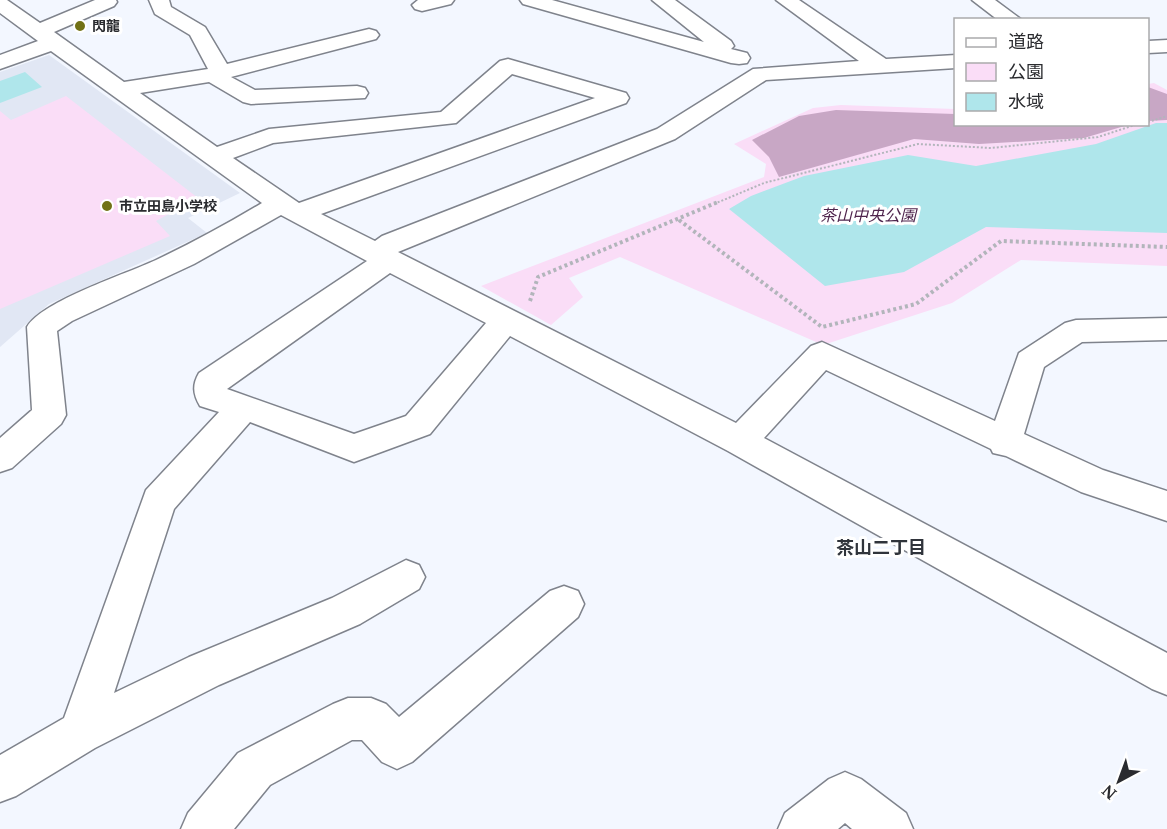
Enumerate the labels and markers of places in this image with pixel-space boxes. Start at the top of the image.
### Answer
place label: 閃龍 [92,16,120,35]
marker: 閃龍 [73,19,87,33]
place label: 市立田島小学校 [119,196,217,215]
marker: 市立田島小学校 [100,199,114,213]

